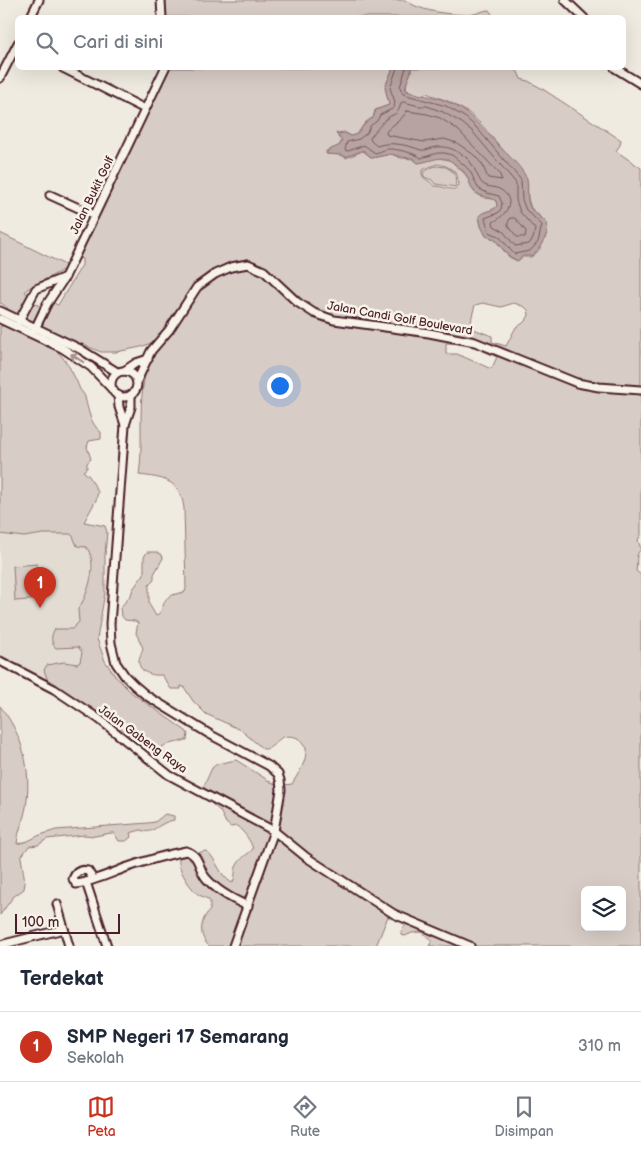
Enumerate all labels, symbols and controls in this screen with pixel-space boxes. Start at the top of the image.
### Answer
search box [15,15,626,70]
icon: search [33,29,61,57]
text: Cari di sini [73,31,163,54]
street label: Jalan Bukit Golf [67,154,118,237]
street label: Jalan Candi Golf Boulevard [326,298,474,339]
one-way arrow [70,353,84,363]
your location [267,373,293,399]
pin: 1 [24,567,56,608]
street label: Jalan Gabeng Raya [95,702,190,777]
map controls [581,886,626,931]
button: layers [581,886,626,931]
scale bar [15,911,120,934]
text: 100 m [22,914,59,931]
text: Terdekat [20,966,104,991]
text: SMP Negeri 17 Semarang [67,1026,289,1049]
text: 1 [33,1037,39,1056]
text: 310 m [578,1037,621,1056]
text: Sekolah [67,1049,124,1068]
tab: Peta [87,1093,116,1140]
tab: Rute [290,1093,320,1140]
tab: Disimpan [495,1093,554,1140]

